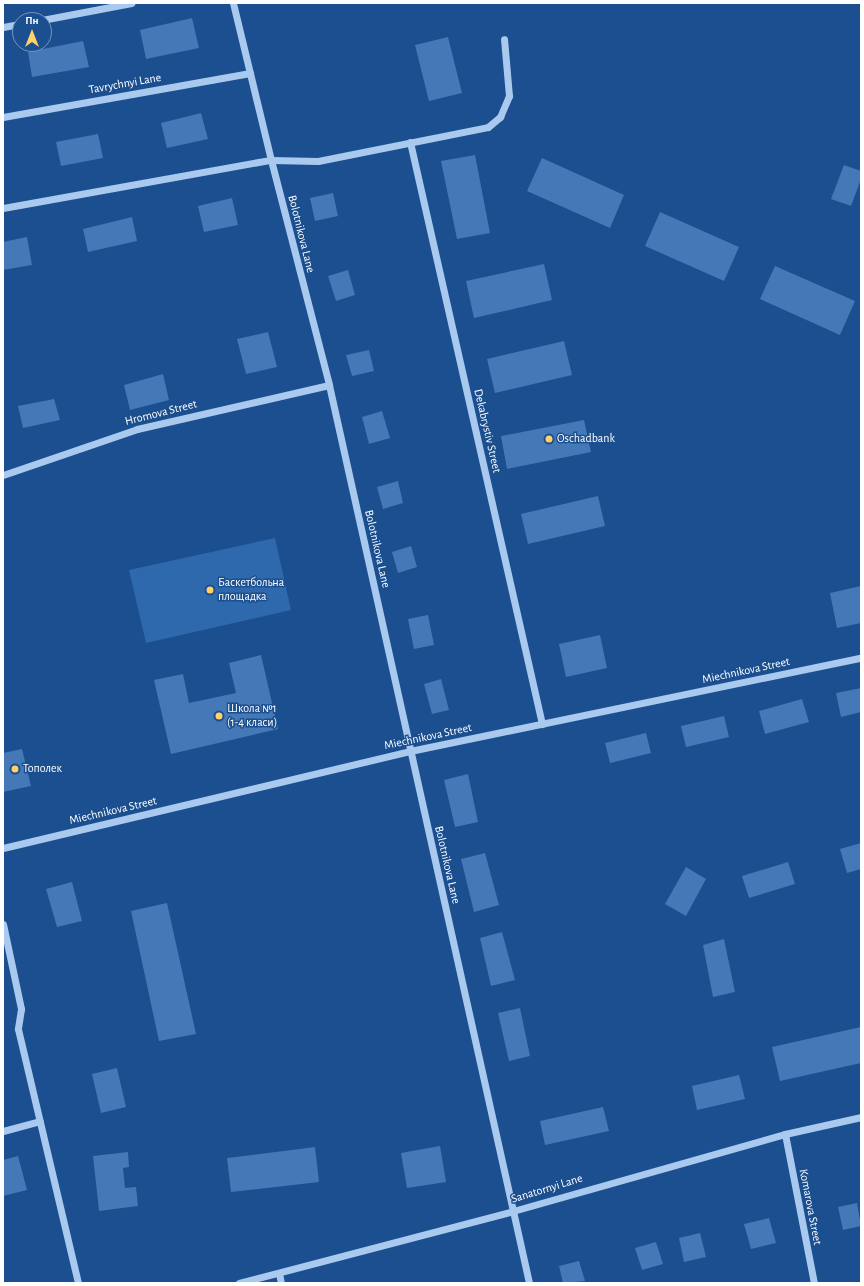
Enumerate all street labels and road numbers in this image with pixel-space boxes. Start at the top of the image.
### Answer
street label: Tavrychnyi Lane [88,71,162,97]
street label: Bolotnikova Lane [284,194,318,274]
street label: Dekabrystiv Street [470,388,504,474]
street label: Hromova Street [124,397,198,429]
street label: Bolotnikova Lane [361,509,393,589]
street label: Miechnikova Street [701,655,791,687]
street label: Miechnikova Street [383,721,473,753]
street label: Miechnikova Street [68,794,158,828]
street label: Bolotnikova Lane [431,825,463,905]
street label: Komarova Street [796,1168,824,1246]
street label: Sanatornyi Lane [510,1171,584,1207]

